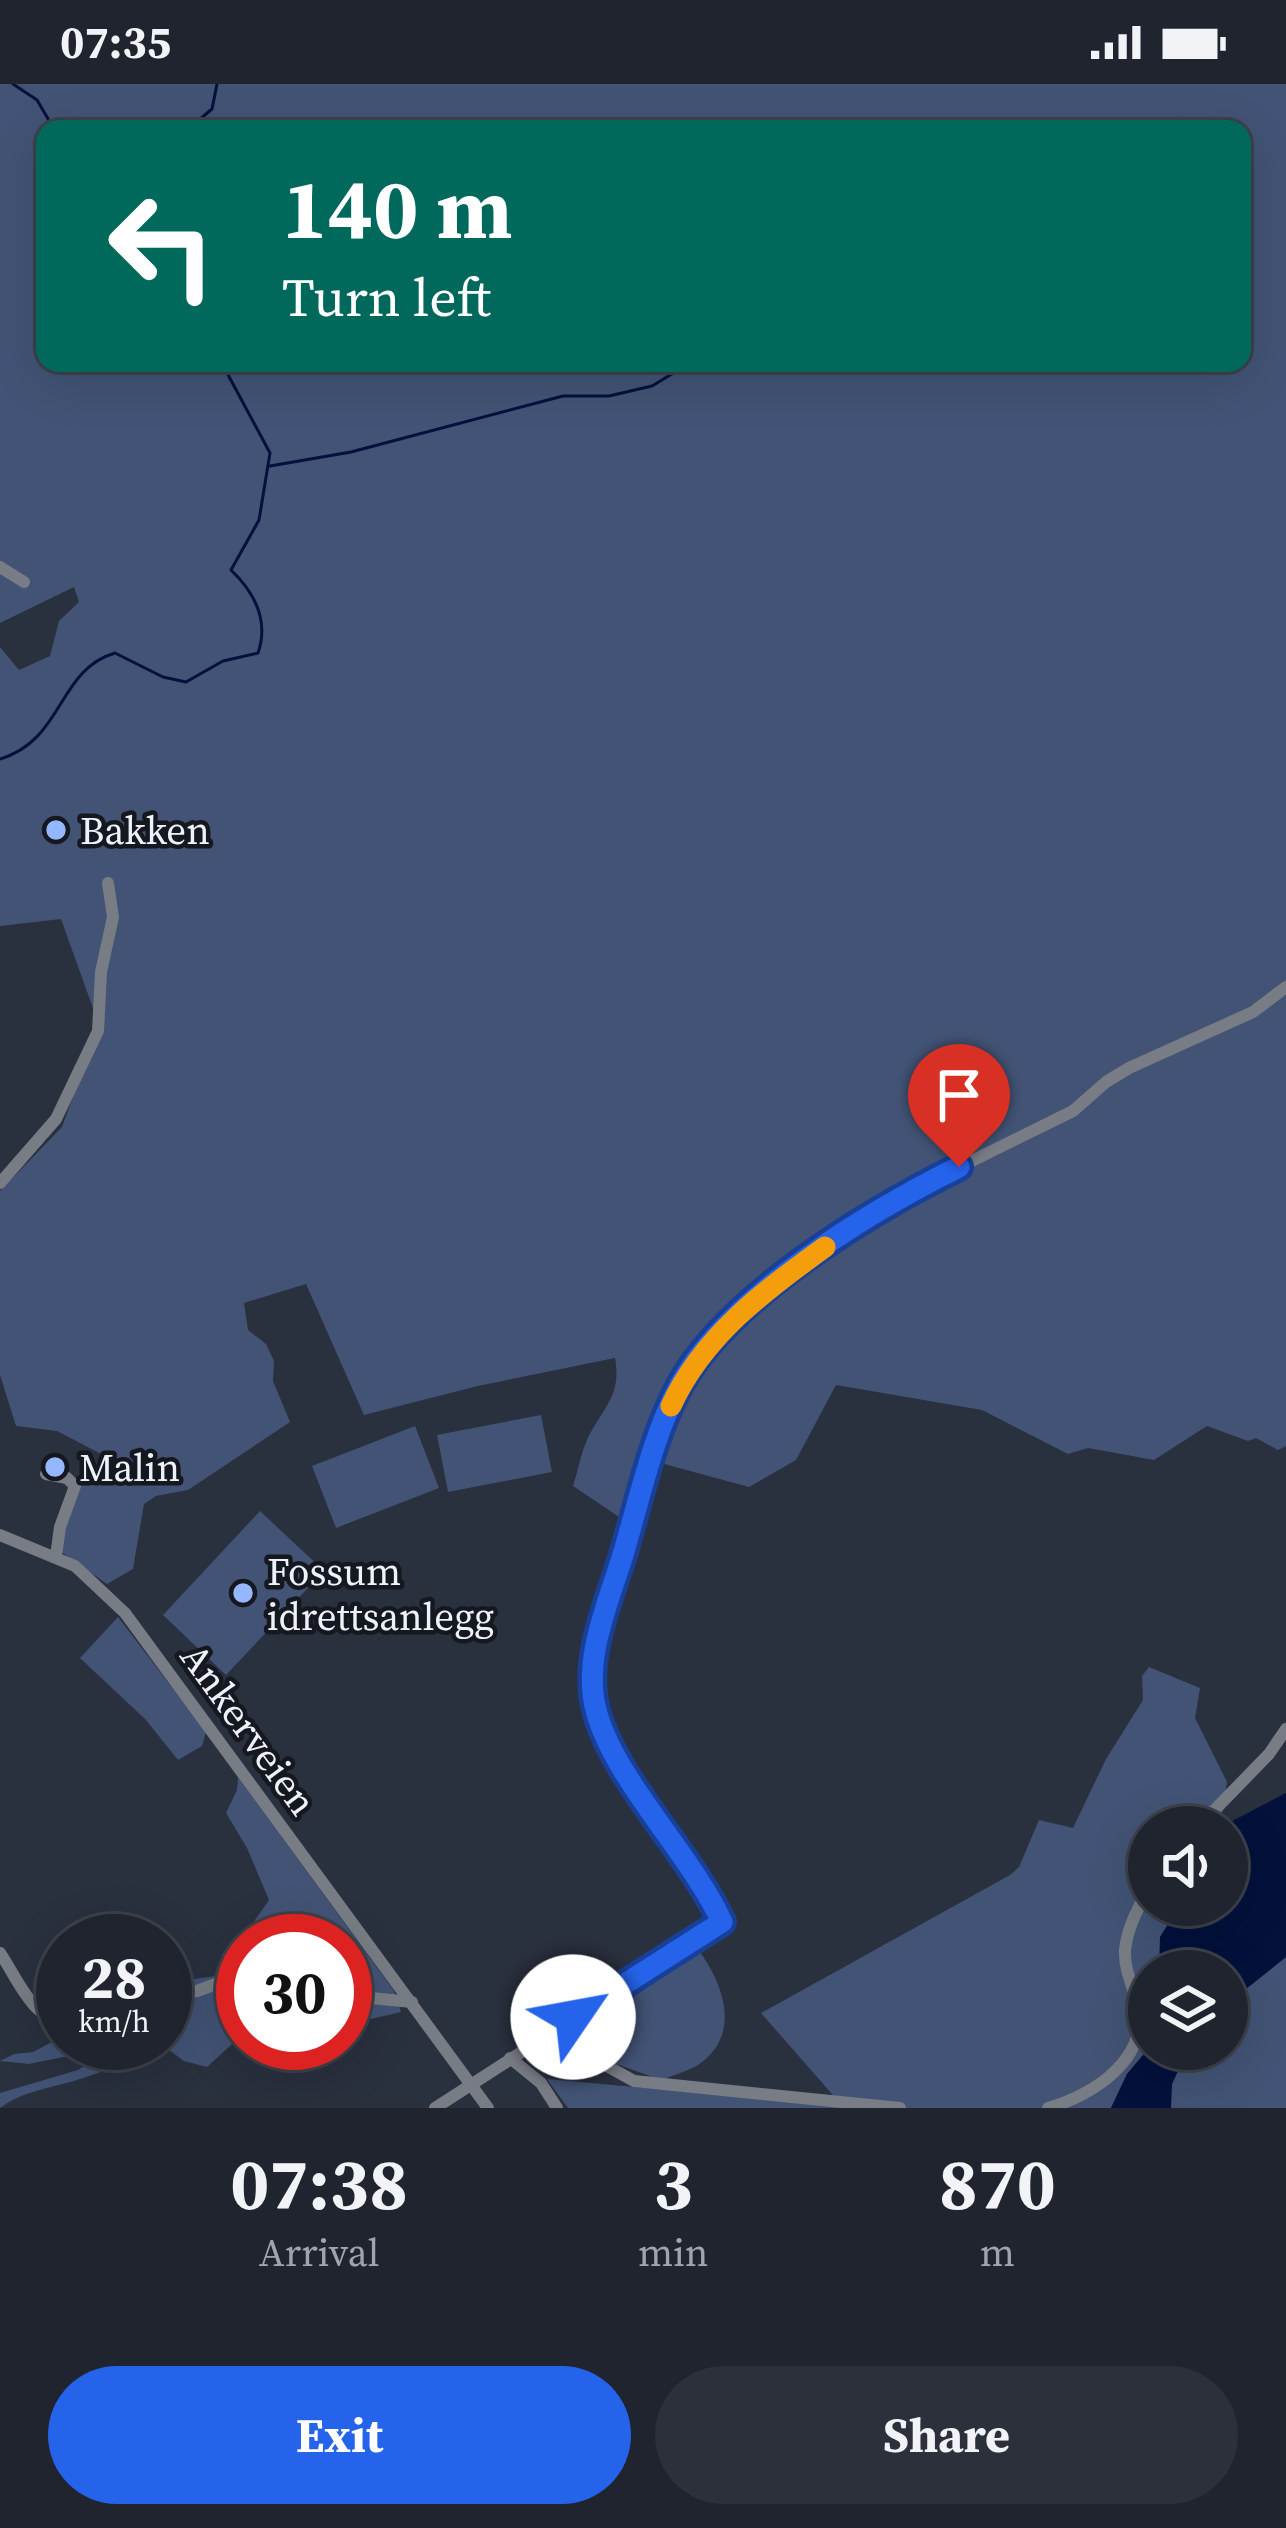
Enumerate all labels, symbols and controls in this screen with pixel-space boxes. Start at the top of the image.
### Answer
text: 07:35 [60,11,171,73]
text: 140 m [282,151,513,266]
icon: left [84,168,240,324]
text: Turn left [282,260,491,334]
place label: Bakken [80,804,210,857]
marker: Bakken [43,817,69,843]
pin [908,1044,1010,1167]
icon: arrive [926,1062,992,1128]
place label: Malin [79,1441,180,1494]
marker: Malin [42,1454,68,1480]
place label: Fossum idrettsanlegg [267,1545,494,1643]
marker: Fossum idrettsanlegg [230,1580,256,1606]
street label: Ankerveien [168,1632,329,1826]
map controls [1128,1806,1248,2070]
button: sound [1128,1806,1248,1926]
speed limit sign: 30 [216,1914,372,2070]
text: 28 [81,1936,147,2018]
button: layers [1128,1950,1248,2070]
position arrow [510,1954,636,2080]
text: km/h [78,2001,150,2042]
text: 07:38 [230,2134,408,2233]
text: 3 [654,2134,693,2233]
text: 870 [939,2134,1056,2233]
text: Arrival [259,2226,379,2279]
text: min [638,2226,709,2279]
text: m [980,2226,1015,2279]
button: Exit [48,2366,631,2504]
button: Share [655,2366,1238,2504]

